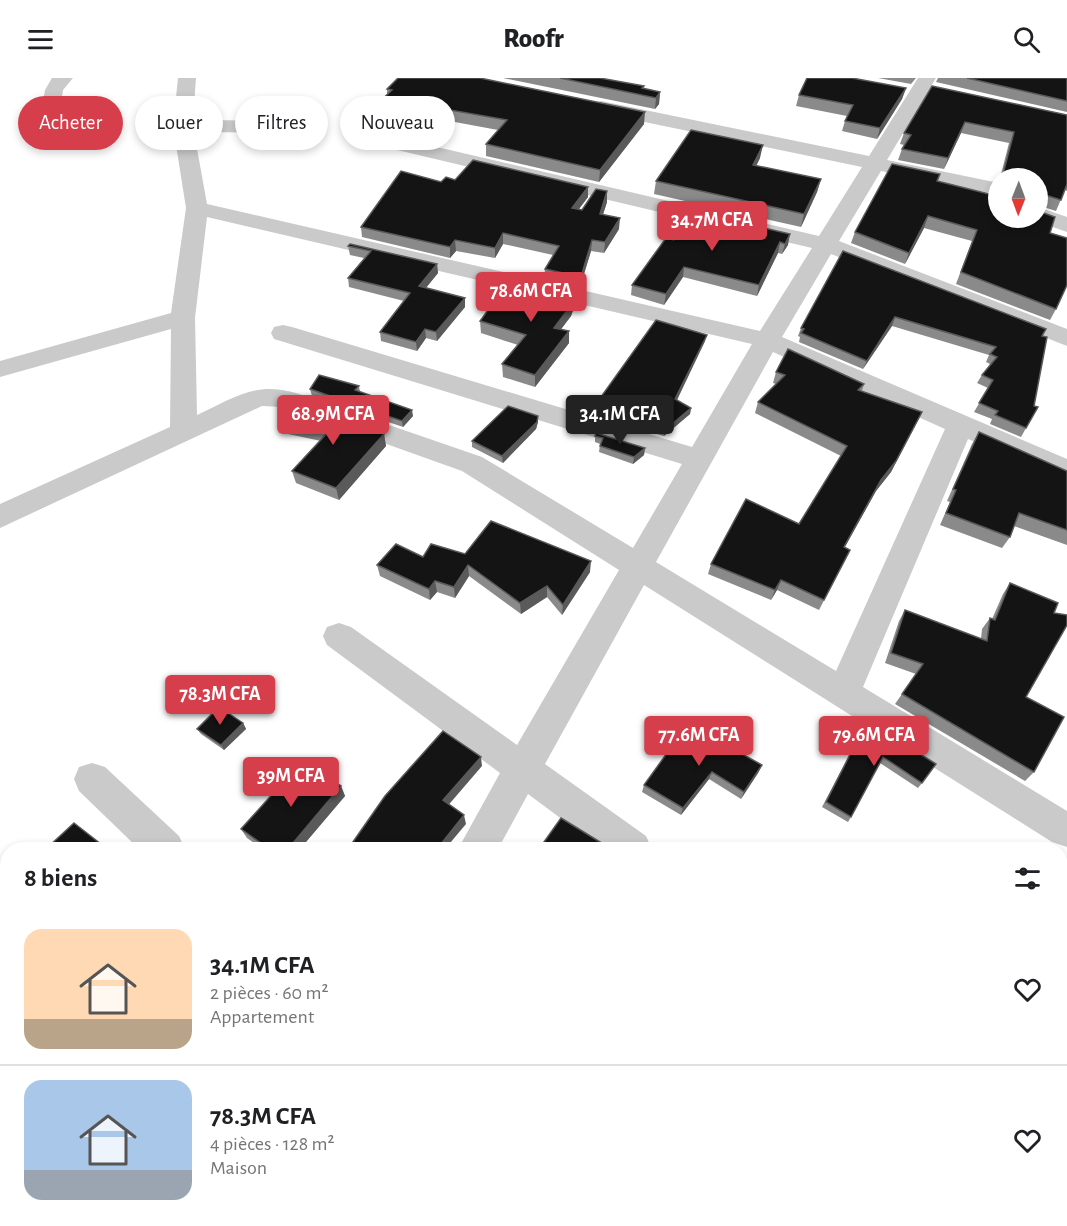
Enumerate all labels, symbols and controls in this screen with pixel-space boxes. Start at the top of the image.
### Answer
icon: menu [24,23,57,56]
icon: search [1010,23,1043,56]
text: Roofr [503,25,564,52]
chip: Acheter [18,96,123,150]
chip: Louer [135,96,223,150]
chip: Filtres [235,96,328,150]
chip: Nouveau [340,96,455,150]
north arrow [988,168,1048,228]
map controls [988,168,1048,228]
pin: 34.7M CFA [643,201,781,252]
text: 34.7M CFA [671,210,753,230]
pin: 78.6M CFA [462,272,600,323]
text: 78.6M CFA [490,281,572,301]
pin: 68.9M CFA [264,395,402,446]
pin: 34.1M CFA [551,395,689,446]
text: 68.9M CFA [291,404,375,424]
text: 34.1M CFA [580,404,660,424]
pin: 78.3M CFA [151,675,289,726]
text: 78.3M CFA [179,684,261,704]
pin: 77.6M CFA [630,716,768,767]
pin: 79.6M CFA [805,716,943,767]
text: 77.6M CFA [658,725,740,745]
text: 79.6M CFA [833,725,915,745]
pin: 39M CFA [236,757,346,808]
text: 39M CFA [257,766,325,786]
icon: filters [1011,862,1044,895]
text: 8 biens [24,865,97,891]
text: 34.1M CFA [210,952,315,978]
icon: home [72,953,144,1025]
icon: heart [1011,973,1044,1006]
text: 2 pièces · 60 m² [210,983,328,1003]
text: Appartement [210,1007,314,1027]
text: 78.3M CFA [210,1103,316,1129]
icon: home [72,1104,144,1176]
icon: heart [1011,1124,1044,1157]
text: 4 pièces · 128 m² [210,1134,334,1154]
text: Maison [210,1158,267,1178]

